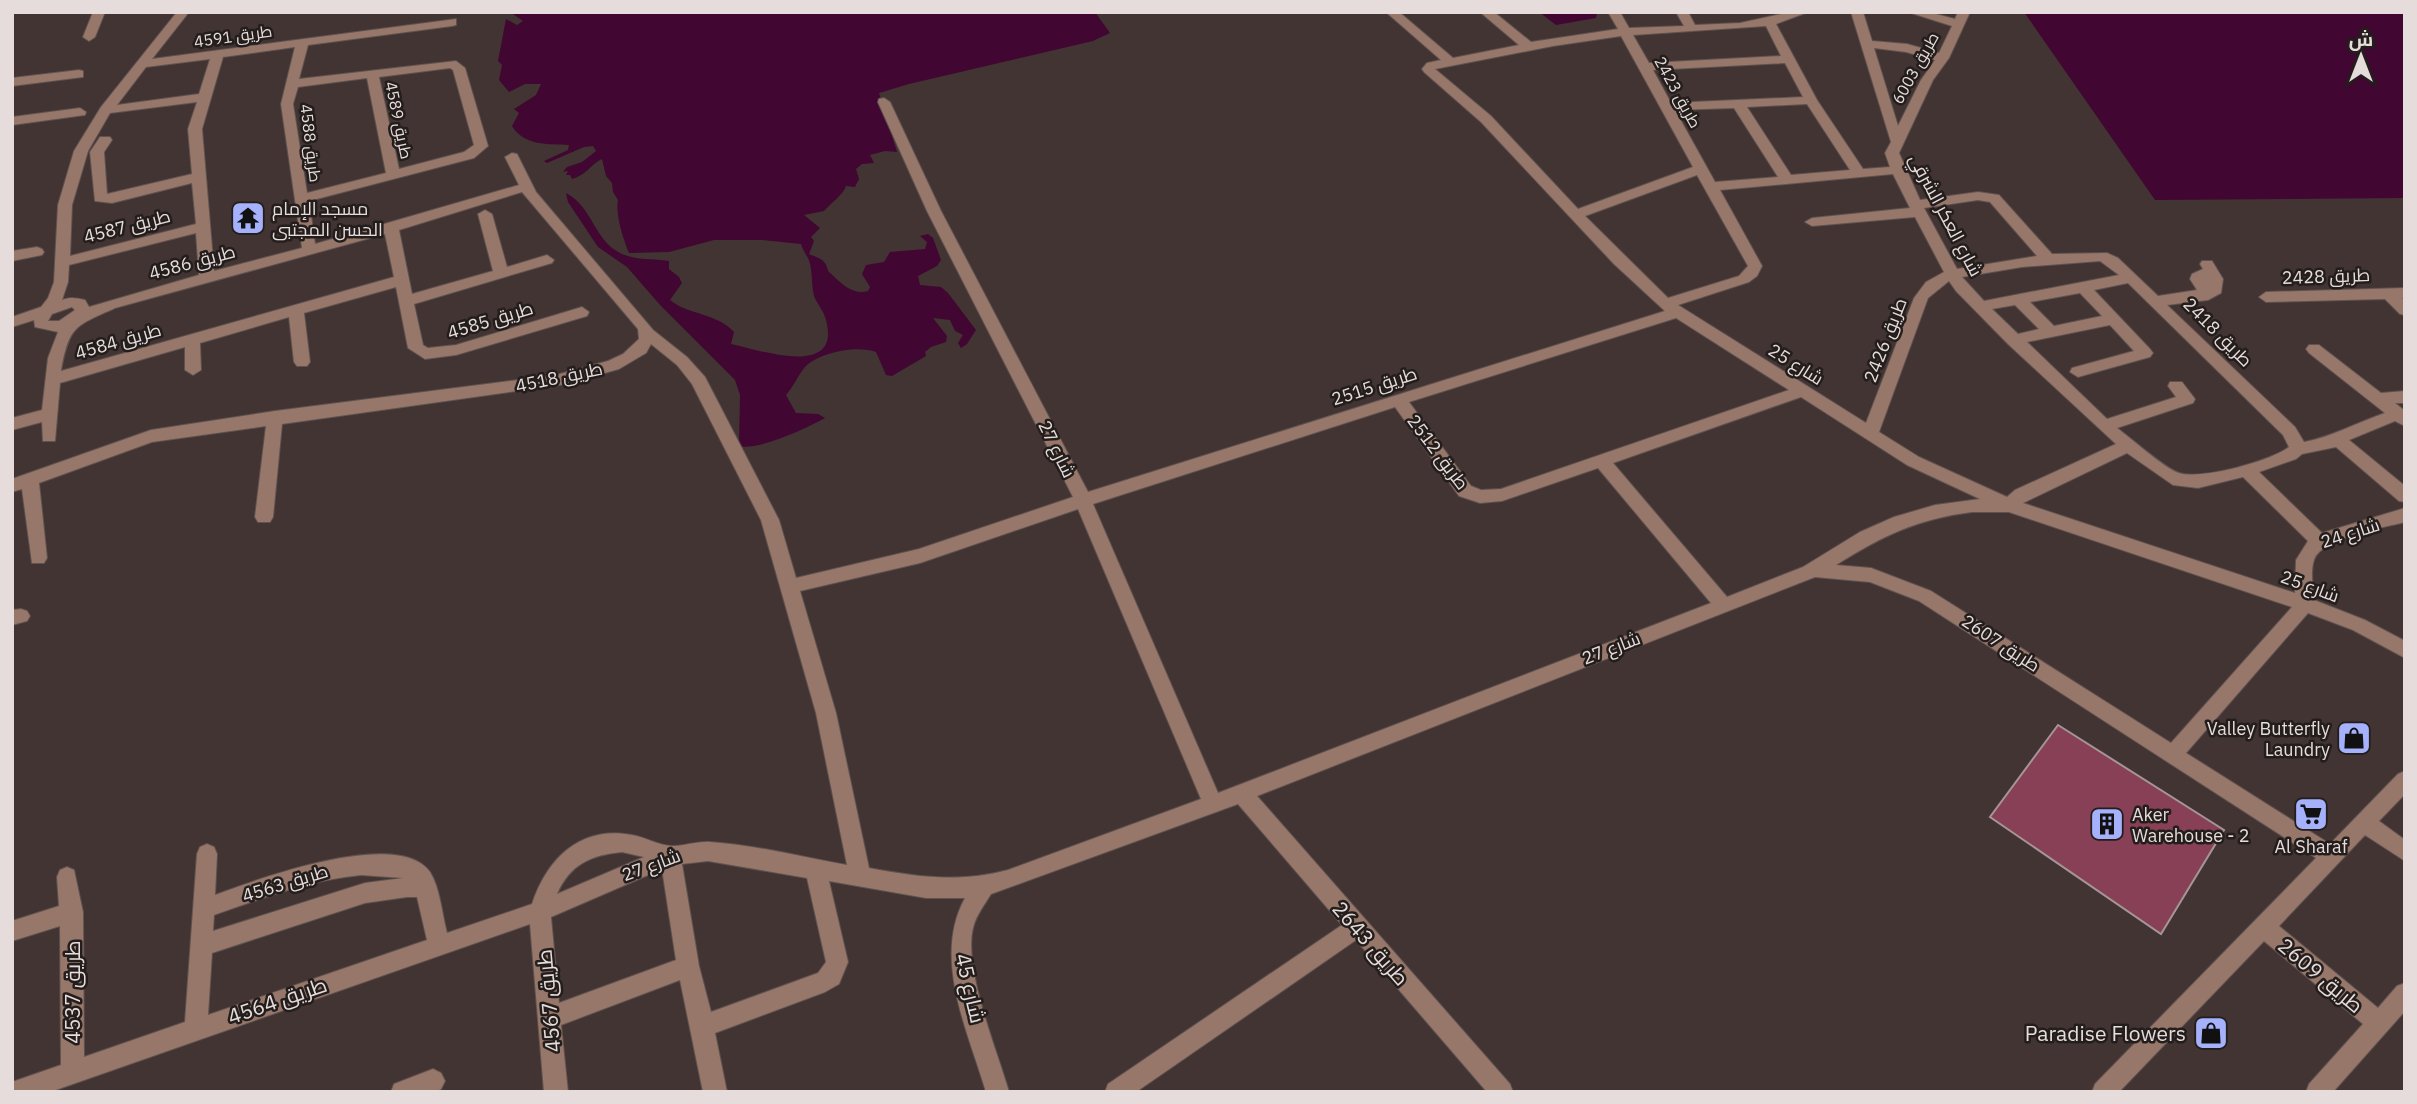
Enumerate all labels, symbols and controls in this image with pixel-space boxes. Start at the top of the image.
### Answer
street label: طريق 4591 [193,21,274,52]
north arrow [2326,21,2396,91]
text: ش [2349,27,2373,51]
street label: طريق 6003 [1887,29,1944,108]
street label: طريق 2423 [1649,53,1706,132]
street label: طريق 4589 [380,79,417,161]
street label: طريق 4588 [295,103,326,183]
street label: شارع العكر الشرقي [1901,150,1988,282]
place label: مسجد الإمام الحسن المجتبى [272,197,383,241]
temple icon: مسجد الإمام الحسن المجتبى [229,199,267,237]
street label: طريق 4587 [81,204,173,249]
street label: طريق 4586 [146,239,238,286]
street label: طريق 2428 [2281,263,2371,290]
street label: طريق 2418 [2178,293,2257,372]
street label: طريق 2426 [1858,295,1913,386]
street label: طريق 4585 [444,296,536,345]
street label: طريق 4584 [72,318,164,365]
street label: شارع 25 [1764,338,1828,391]
street label: طريق 4518 [513,357,605,398]
street label: طريق 2515 [1328,361,1420,412]
street label: طريق 2512 [1401,410,1474,495]
street label: شارع 27 [1032,417,1081,482]
street label: شارع 24 [2318,513,2383,554]
street label: شارع 25 [2277,565,2342,608]
street label: طريق 2607 [1957,609,2044,678]
street label: شارع 27 [1579,626,1644,671]
place label: Valley Butterfly Laundry [2207,717,2330,761]
shop icon: Valley Butterfly Laundry [2335,719,2373,757]
supermarket icon: Al Sharaf [2292,795,2330,833]
place label: Aker Warehouse - 2 [2132,803,2250,847]
building icon: Aker Warehouse - 2 [2088,805,2126,843]
place label: Al Sharaf [2275,835,2348,858]
street label: شارع 27 [619,844,684,887]
street label: طريق 4563 [239,859,331,908]
street label: طريق 2643 [1327,895,1415,991]
street label: طريق 2609 [2272,931,2370,1019]
street label: طريق 4537 [58,940,86,1044]
street label: طريق 4567 [530,948,566,1054]
street label: شارع 45 [948,950,993,1026]
street label: طريق 4564 [224,970,330,1030]
shop icon: Paradise Flowers [2192,1014,2230,1052]
place label: Paradise Flowers [2025,1019,2186,1047]

